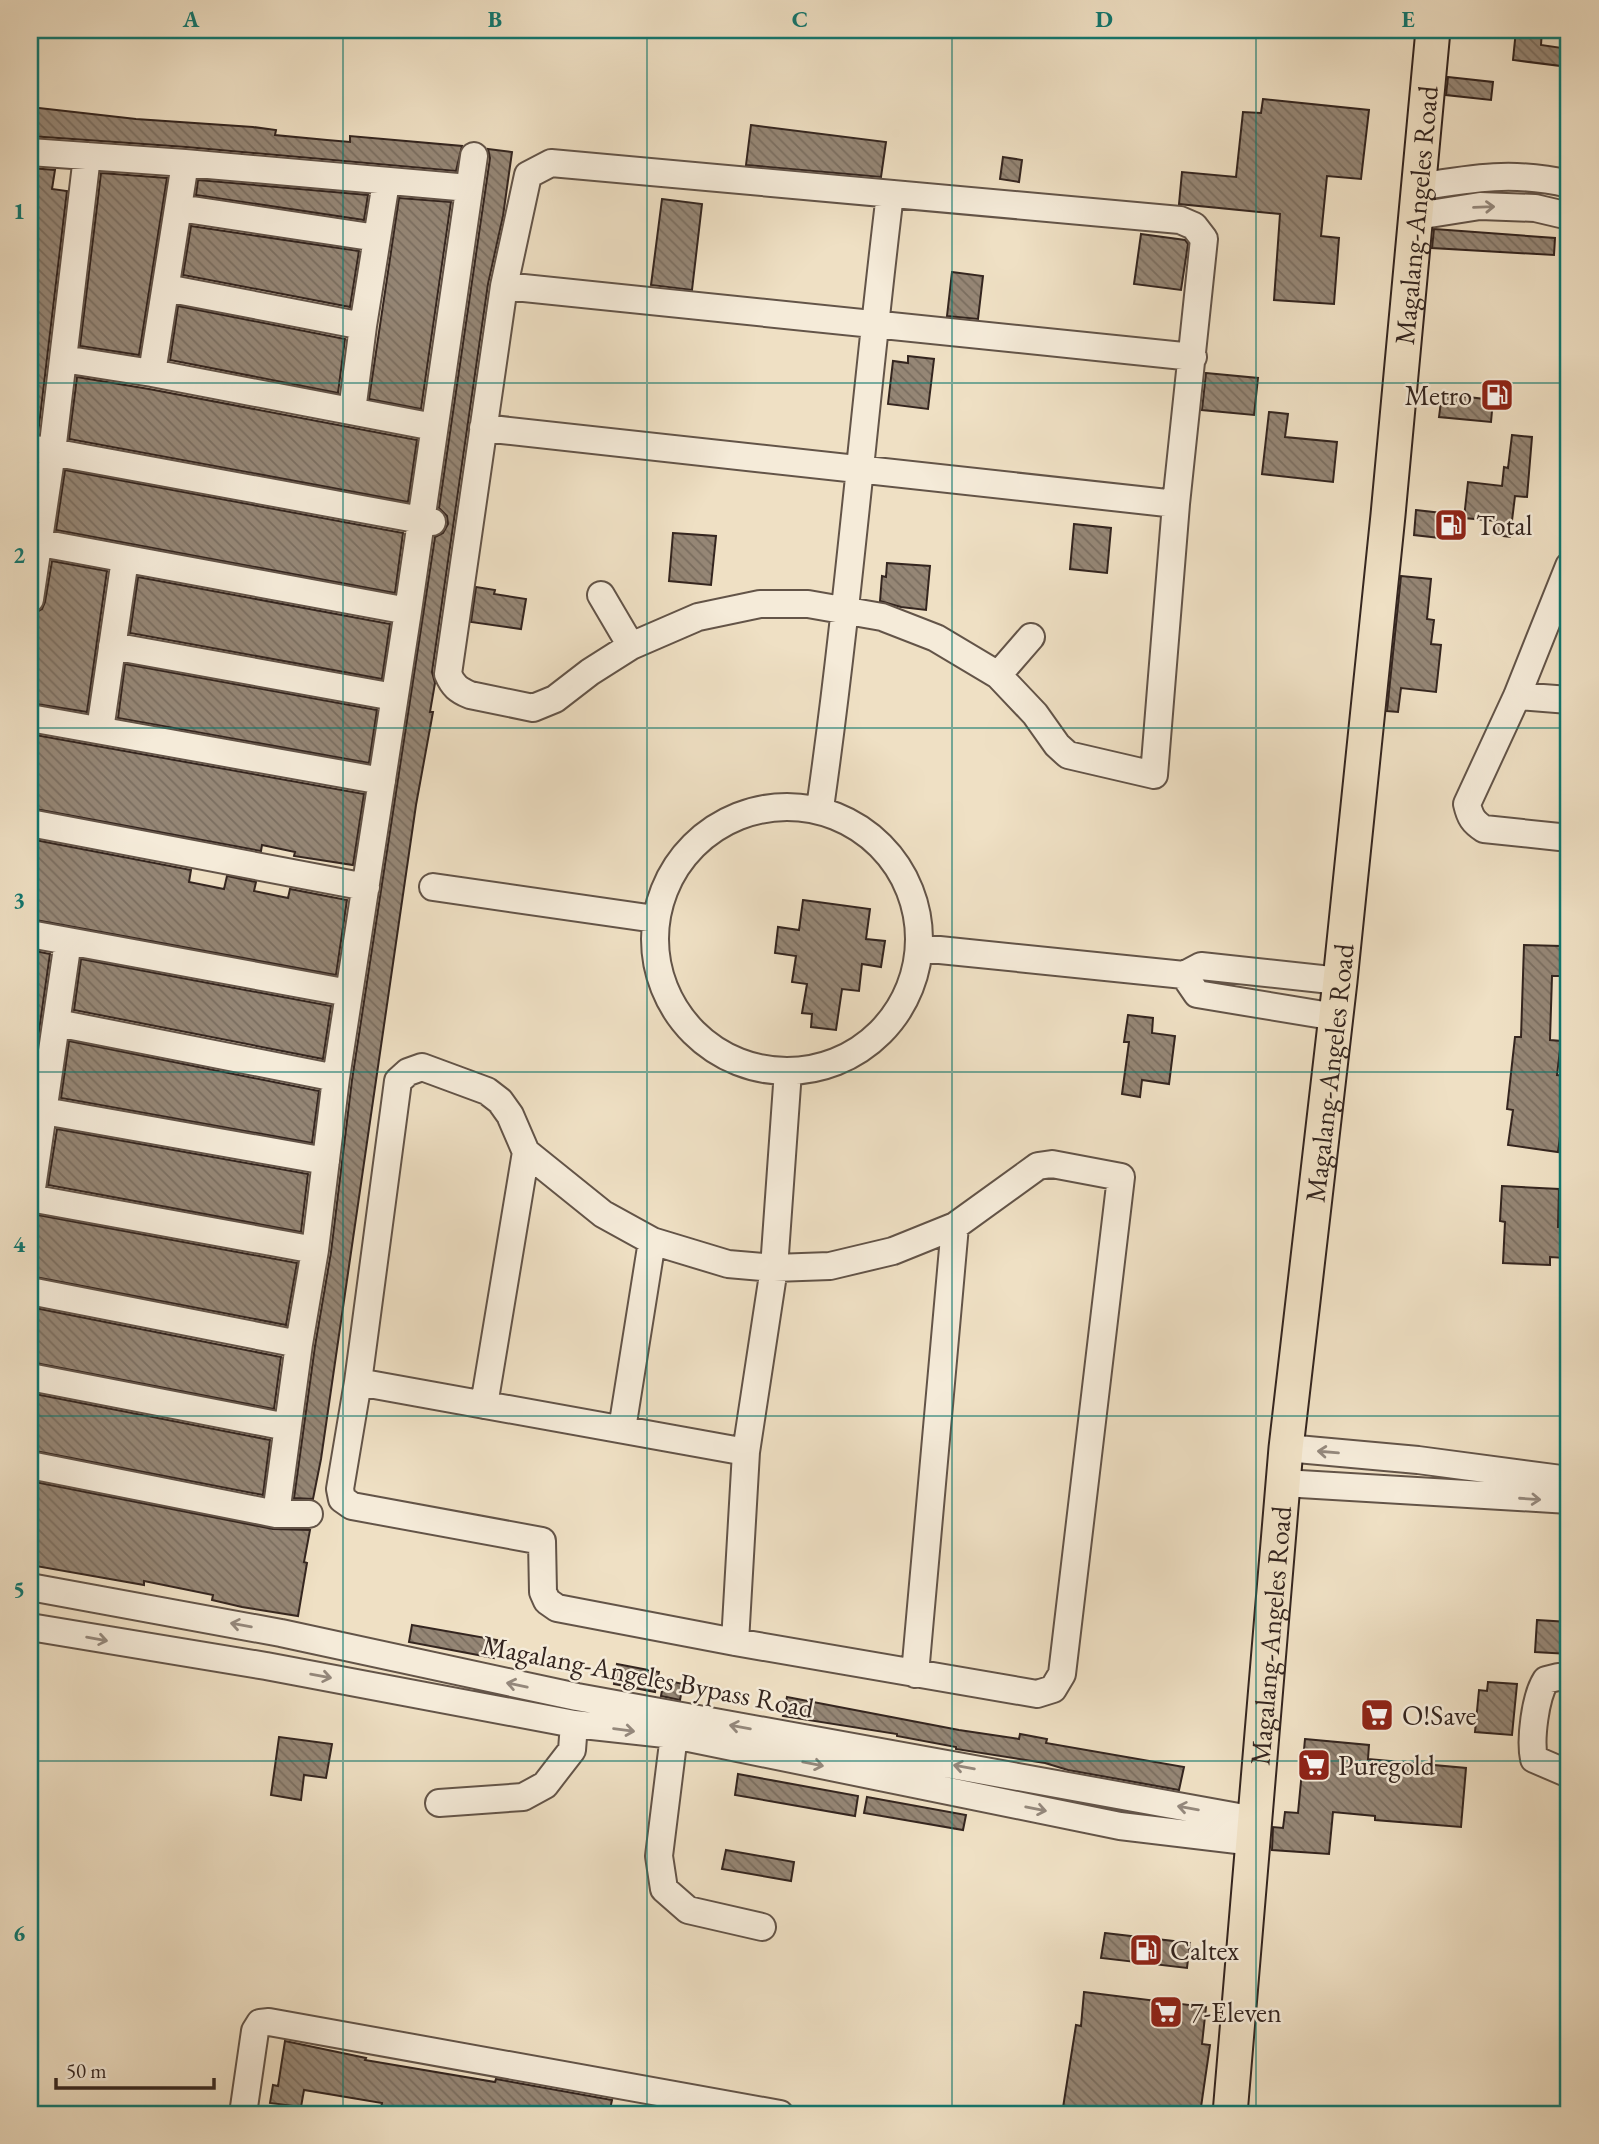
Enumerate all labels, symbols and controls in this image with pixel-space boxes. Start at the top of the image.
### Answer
text: A [182,4,200,34]
text: B [488,4,502,34]
text: C [792,4,808,34]
text: D [1095,4,1113,34]
text: E [1401,4,1415,34]
street label: Magalang-Angeles Road [1386,83,1446,346]
text: 1 [13,196,25,226]
one-way arrow [1473,200,1496,213]
fuel station icon: Metro [1478,376,1516,414]
place label: Metro [1404,377,1472,413]
fuel station icon: Total [1432,506,1470,544]
place label: Total [1476,507,1533,543]
text: 2 [13,540,25,570]
text: 3 [13,885,25,915]
street label: Magalang-Angeles Road [1297,941,1362,1204]
text: 4 [13,1229,26,1259]
one-way arrow [1317,1445,1340,1458]
one-way arrow [1519,1493,1541,1506]
street label: Magalang-Angeles Road [1241,1504,1299,1767]
text: 5 [13,1574,25,1604]
one-way arrow [230,1618,253,1632]
street label: Magalang-Angeles Bypass Road [479,1626,818,1726]
one-way arrow [85,1633,108,1646]
one-way arrow [309,1670,332,1683]
one-way arrow [506,1677,529,1691]
supermarket icon: O!Save [1358,1696,1396,1734]
place label: O!Save [1402,1697,1477,1733]
one-way arrow [729,1720,752,1733]
one-way arrow [612,1723,635,1736]
supermarket icon: Puregold [1295,1746,1333,1784]
place label: Puregold [1338,1747,1436,1783]
one-way arrow [801,1757,824,1771]
one-way arrow [953,1760,976,1773]
one-way arrow [1177,1800,1200,1814]
one-way arrow [1024,1802,1047,1816]
text: 6 [13,1918,25,1948]
fuel station icon: Caltex [1127,1931,1165,1969]
place label: Caltex [1170,1932,1239,1968]
supermarket icon: 7-Eleven [1147,1993,1185,2031]
place label: 7-Eleven [1190,1994,1282,2030]
scale bar [56,2046,214,2090]
text: 50 m [66,2057,107,2084]

